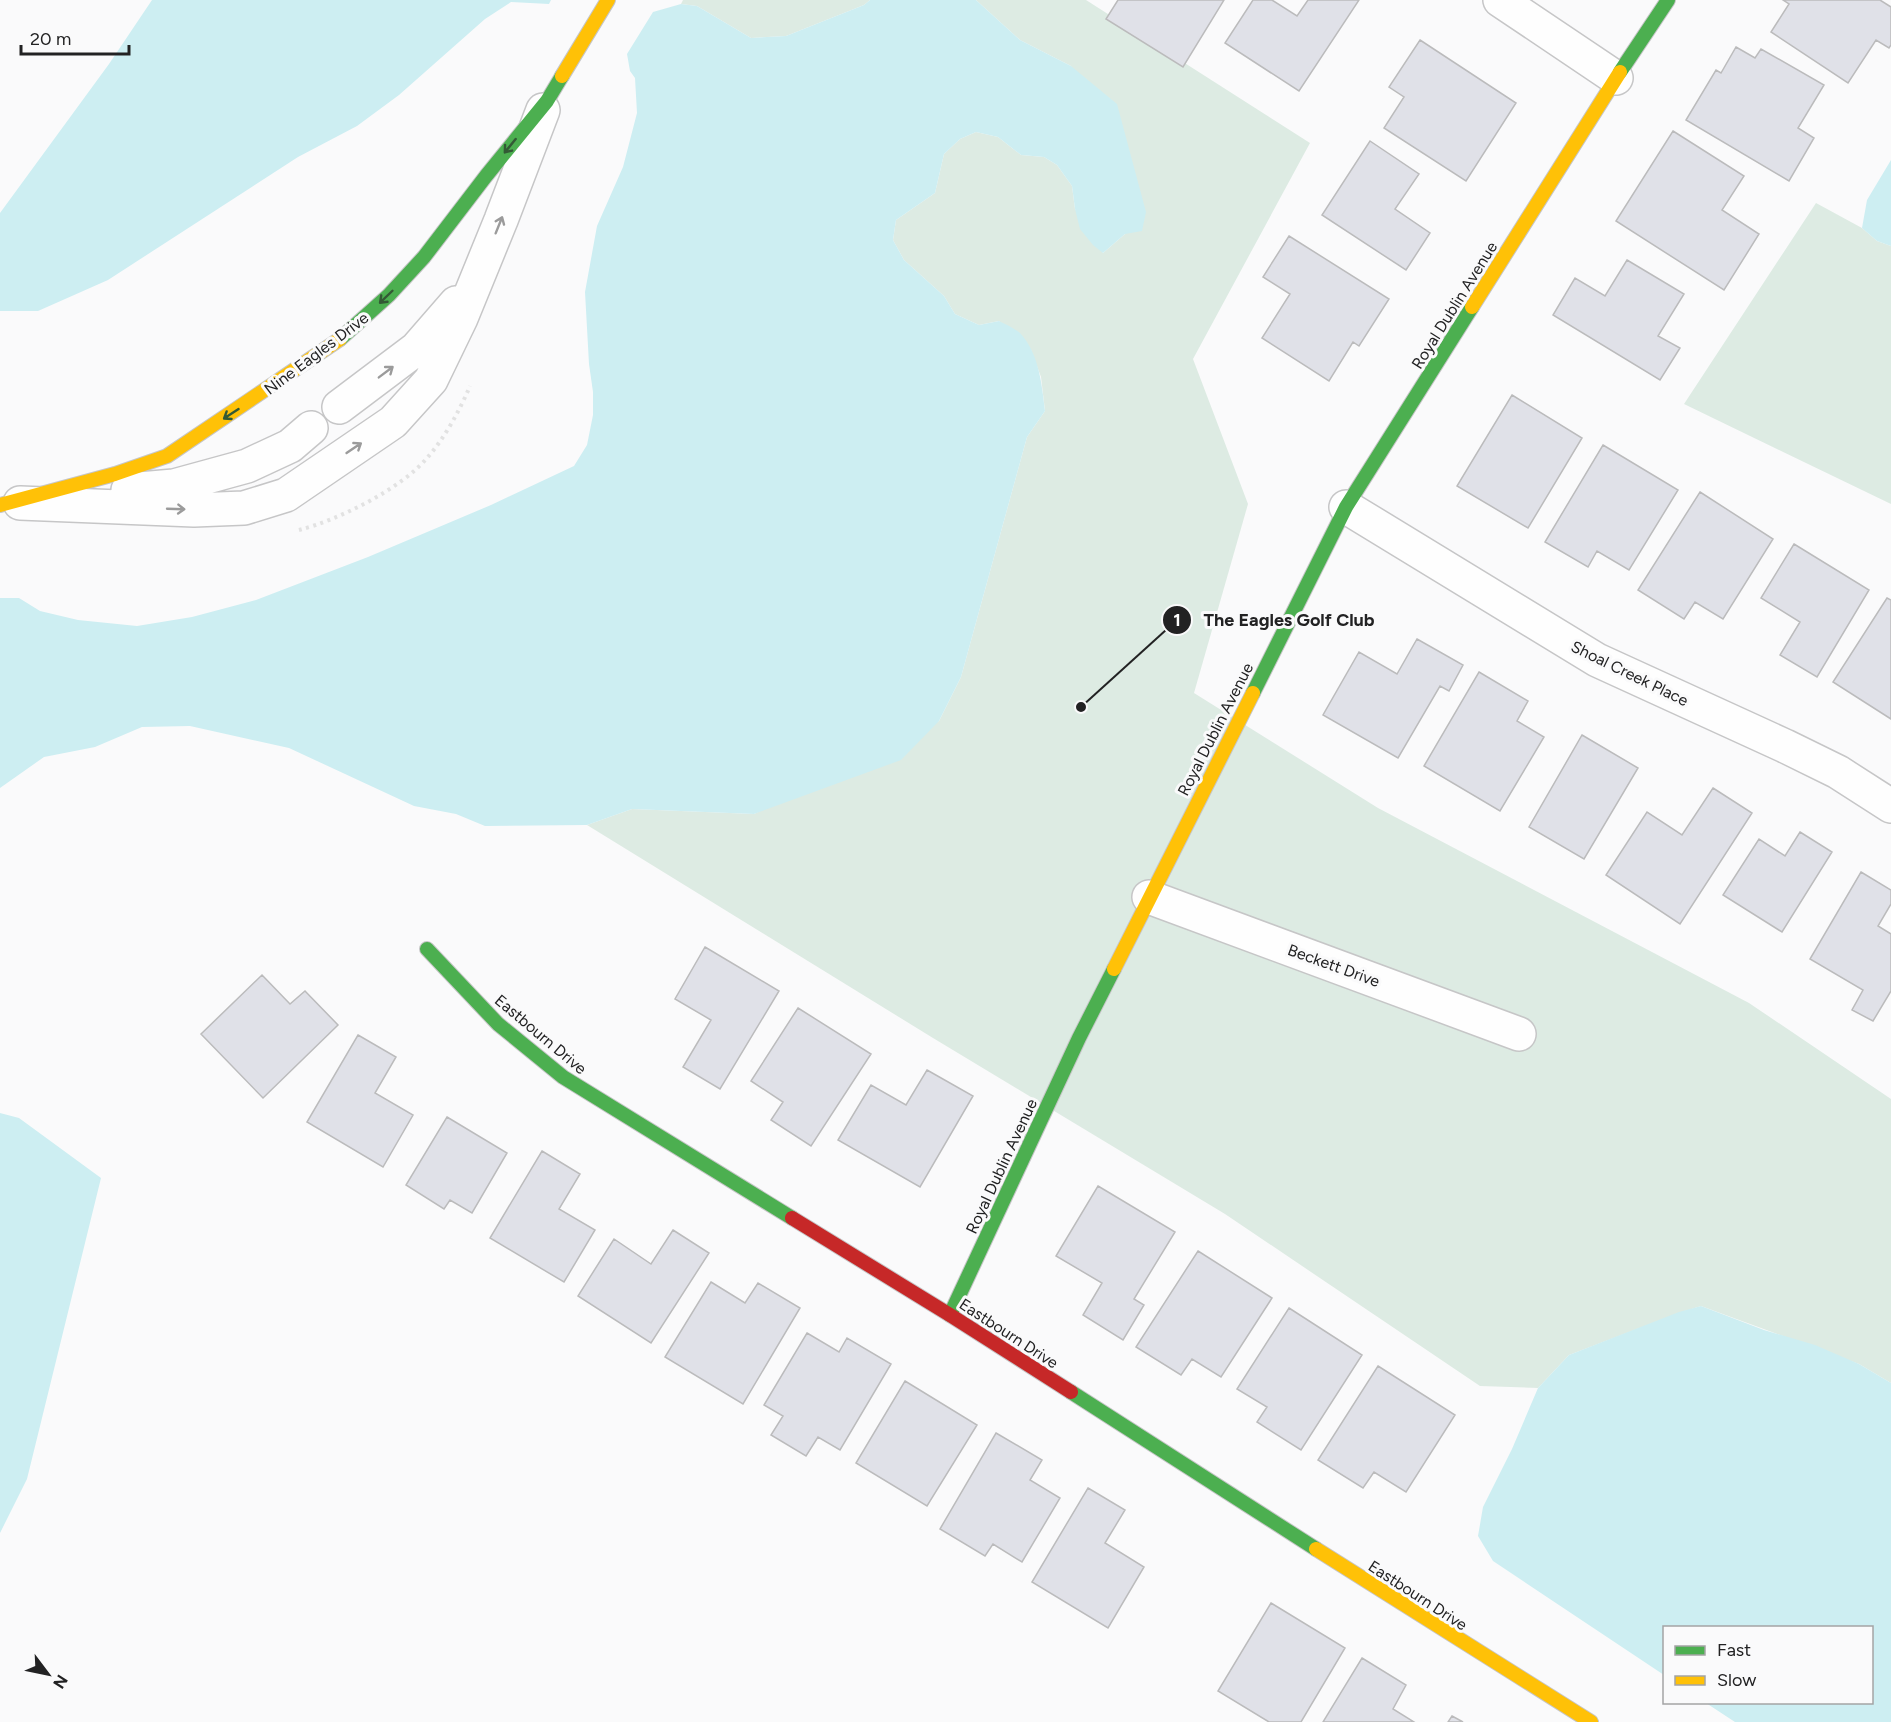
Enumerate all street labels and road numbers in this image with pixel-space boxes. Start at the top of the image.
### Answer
street label: Royal Dublin Avenue [1408,238,1501,372]
street label: Nine Eagles Drive [261,308,372,399]
street label: Shoal Creek Place [1568,637,1692,710]
street label: Royal Dublin Avenue [1174,659,1257,799]
street label: Beckett Drive [1285,940,1383,991]
street label: Eastbourn Drive [491,990,591,1078]
street label: Royal Dublin Avenue [962,1096,1041,1237]
street label: Eastbourn Drive [956,1294,1062,1373]
street label: Eastbourn Drive [1365,1556,1471,1635]

